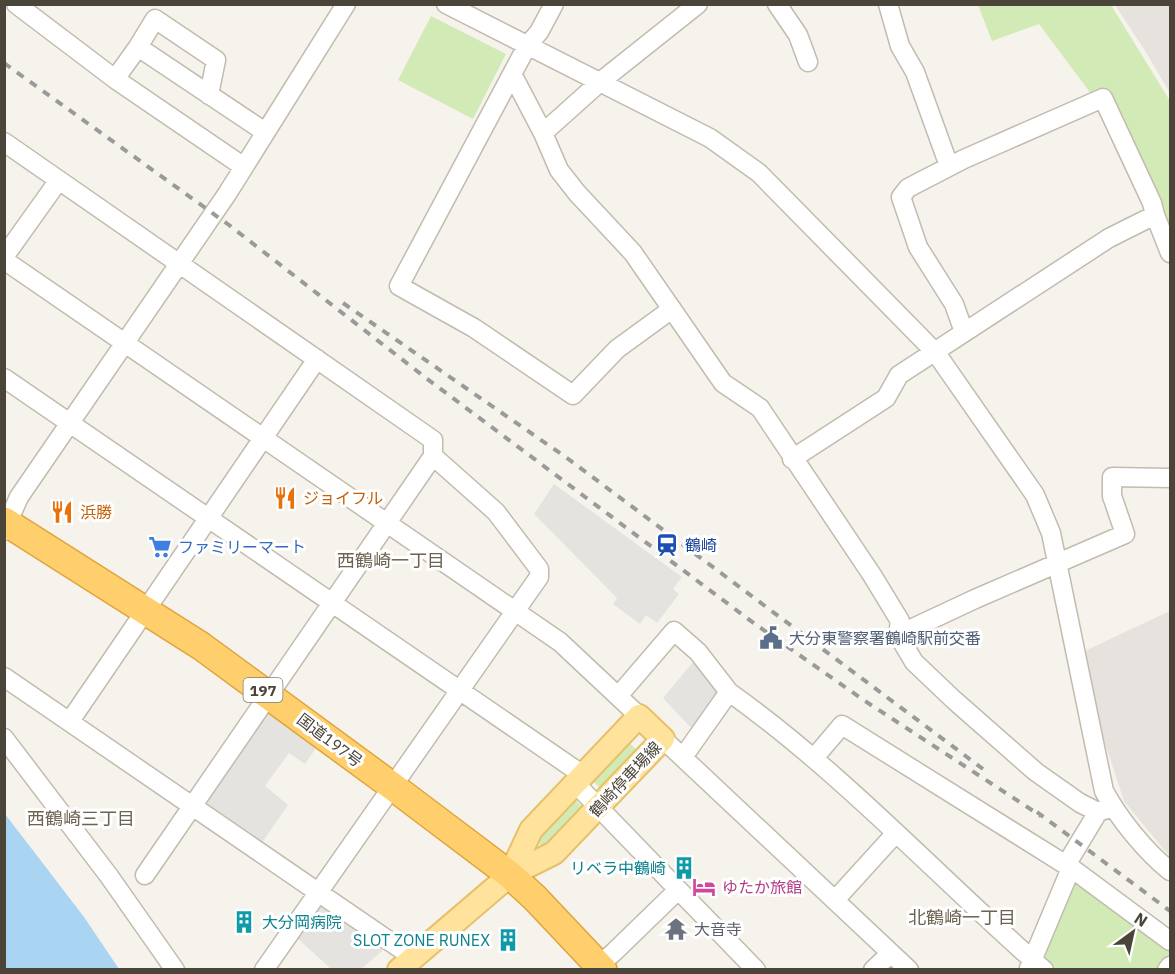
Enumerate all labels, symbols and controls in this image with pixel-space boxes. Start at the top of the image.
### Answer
restaurant icon: ジョイフル [272,485,298,511]
place label: ジョイフル [303,488,383,508]
restaurant icon: 浜勝 [49,499,75,525]
place label: 浜勝 [80,502,112,522]
station icon: 鶴崎 [654,532,680,558]
supermarket icon: ファミリーマート [147,534,173,560]
place label: 鶴崎 [685,535,717,555]
place label: ファミリーマート [178,537,306,557]
district label: 西鶴崎一丁目 [337,549,445,572]
public building icon: 大分東警察署鶴崎駅前交番 [758,625,784,651]
place label: 大分東警察署鶴崎駅前交番 [789,628,981,648]
road number: 197 [244,678,282,702]
street label: 国道197号 [293,709,367,771]
street label: 鶴崎停車場線 [585,737,665,821]
district label: 西鶴崎三丁目 [27,807,135,830]
building icon: リベラ中鶴崎 [671,855,697,881]
place label: リベラ中鶴崎 [570,858,666,878]
hotel icon: ゆたか旅館 [691,874,717,900]
place label: ゆたか旅館 [722,877,802,897]
north arrow [1103,902,1163,962]
district label: 北鶴崎一丁目 [908,906,1016,929]
text: N [1131,908,1151,931]
building icon: 大分岡病院 [231,909,257,935]
place label: 大分岡病院 [262,912,342,932]
temple icon: 大音寺 [663,916,689,942]
place label: 大音寺 [694,919,742,939]
building icon: SLOT ZONE RUNEX [495,927,521,953]
place label: SLOT ZONE RUNEX [353,930,490,950]

